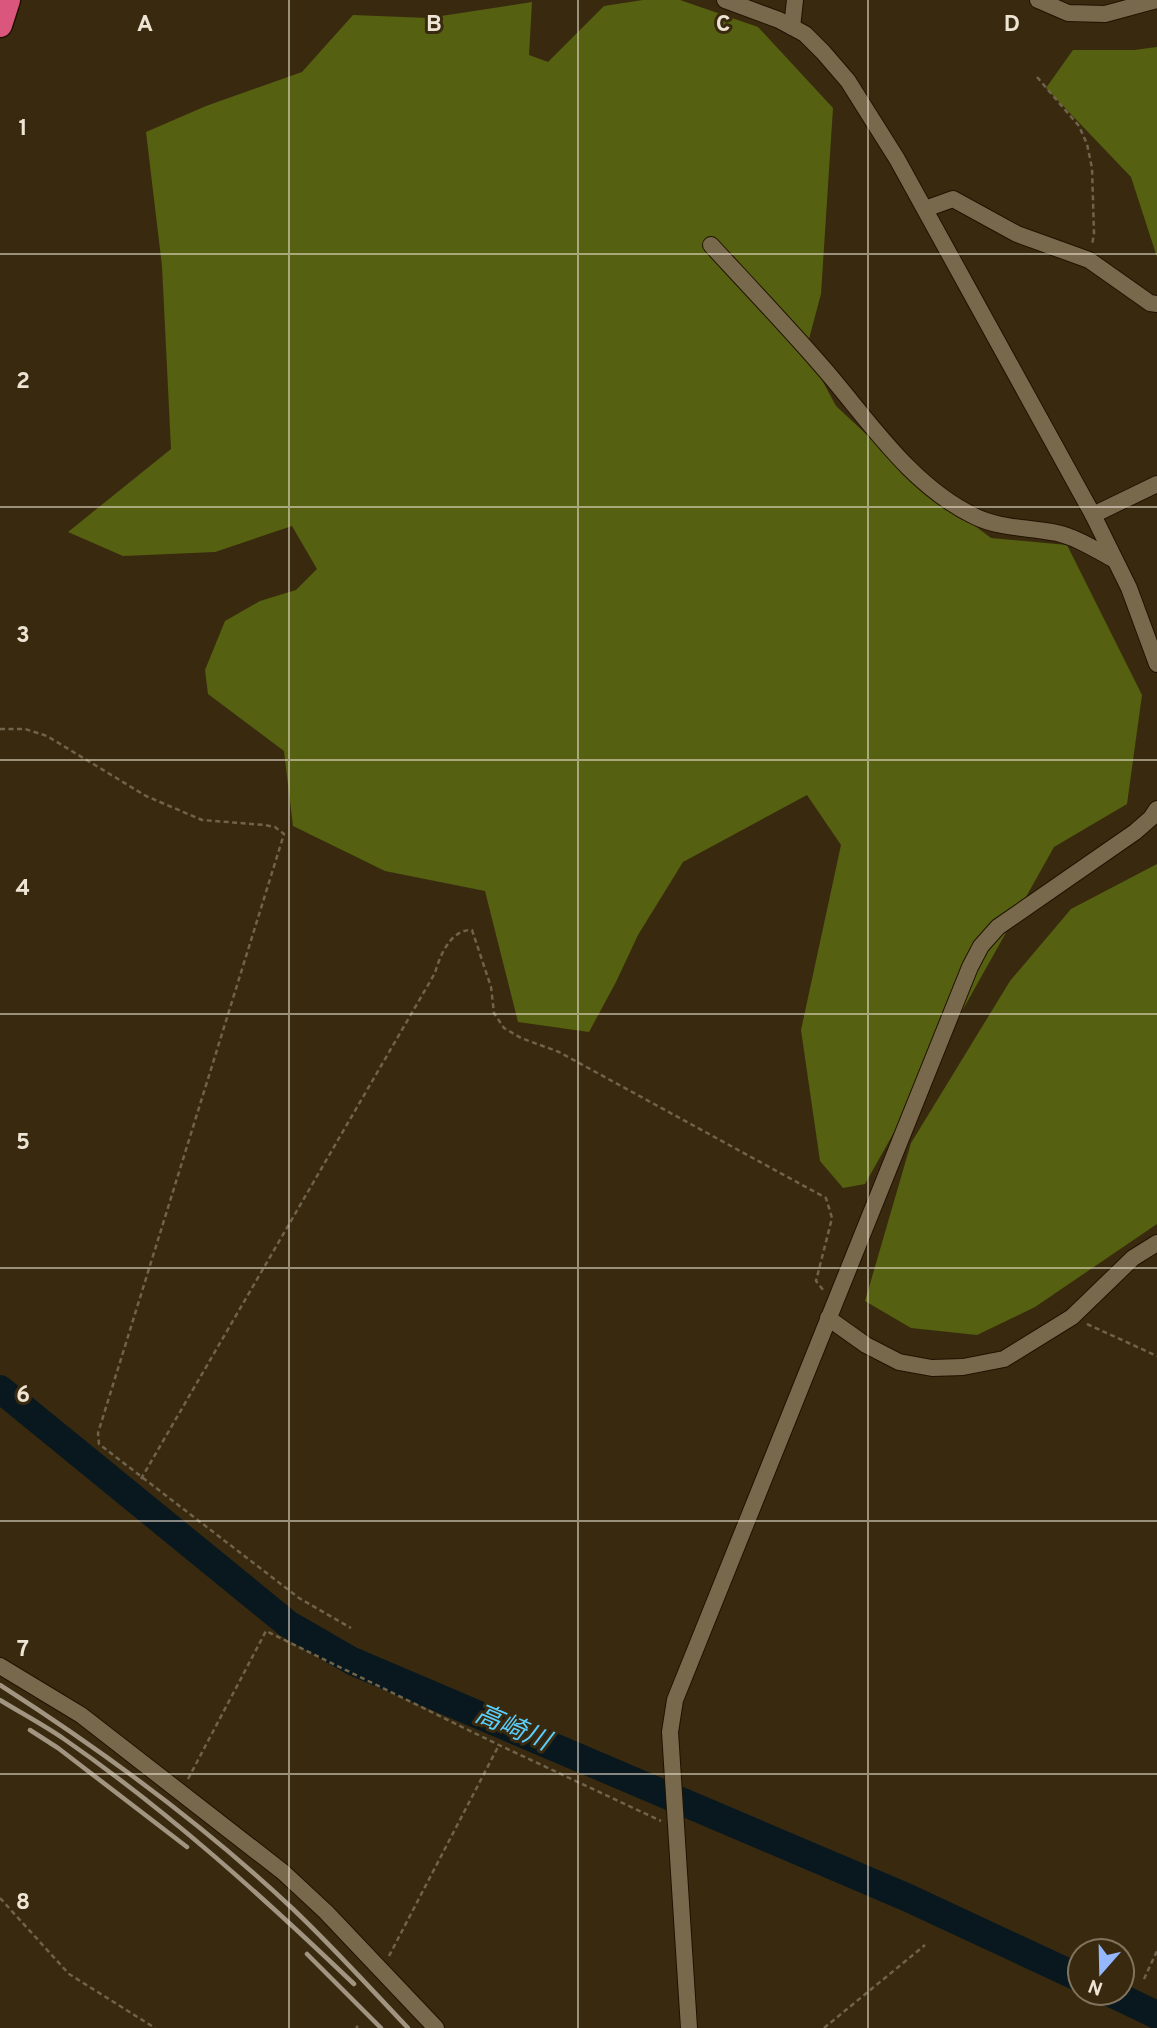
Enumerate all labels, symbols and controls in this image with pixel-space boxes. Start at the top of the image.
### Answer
text: A [137,11,153,40]
text: B [426,11,442,40]
text: C [716,11,730,40]
text: D [1004,11,1020,40]
text: 1 [18,115,28,144]
text: 2 [16,368,30,397]
text: 3 [16,622,30,651]
text: 4 [16,875,30,904]
text: 5 [16,1129,30,1158]
text: 6 [16,1382,30,1411]
text: 7 [17,1636,29,1665]
water label: 高崎川 [470,1699,557,1761]
text: 8 [16,1889,30,1918]
north arrow [1066,1937,1136,2007]
text: N [1085,1972,1106,2000]

